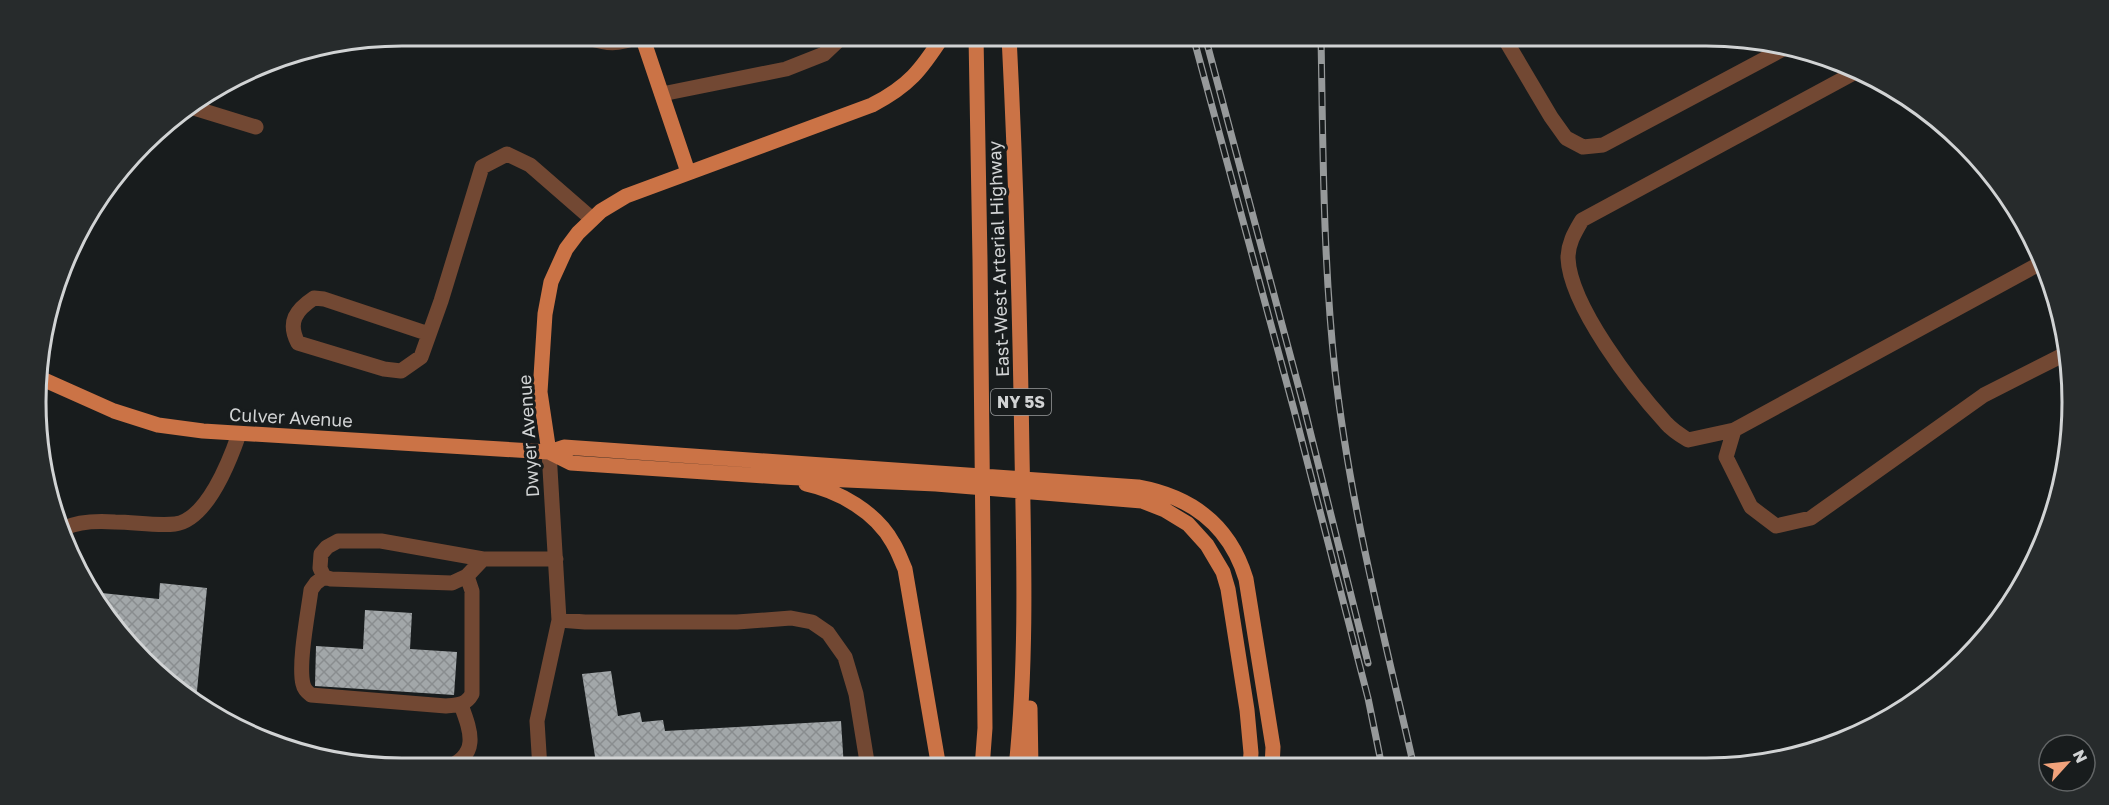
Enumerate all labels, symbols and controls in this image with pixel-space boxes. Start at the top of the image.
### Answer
street label: East-West Arterial Highway [983,141,1013,377]
street label: Dwyer Avenue [513,374,543,498]
road number: NY 5S [991,389,1051,415]
street label: Culver Avenue [229,403,353,431]
north arrow [2037,733,2097,793]
text: N [2069,746,2092,766]

